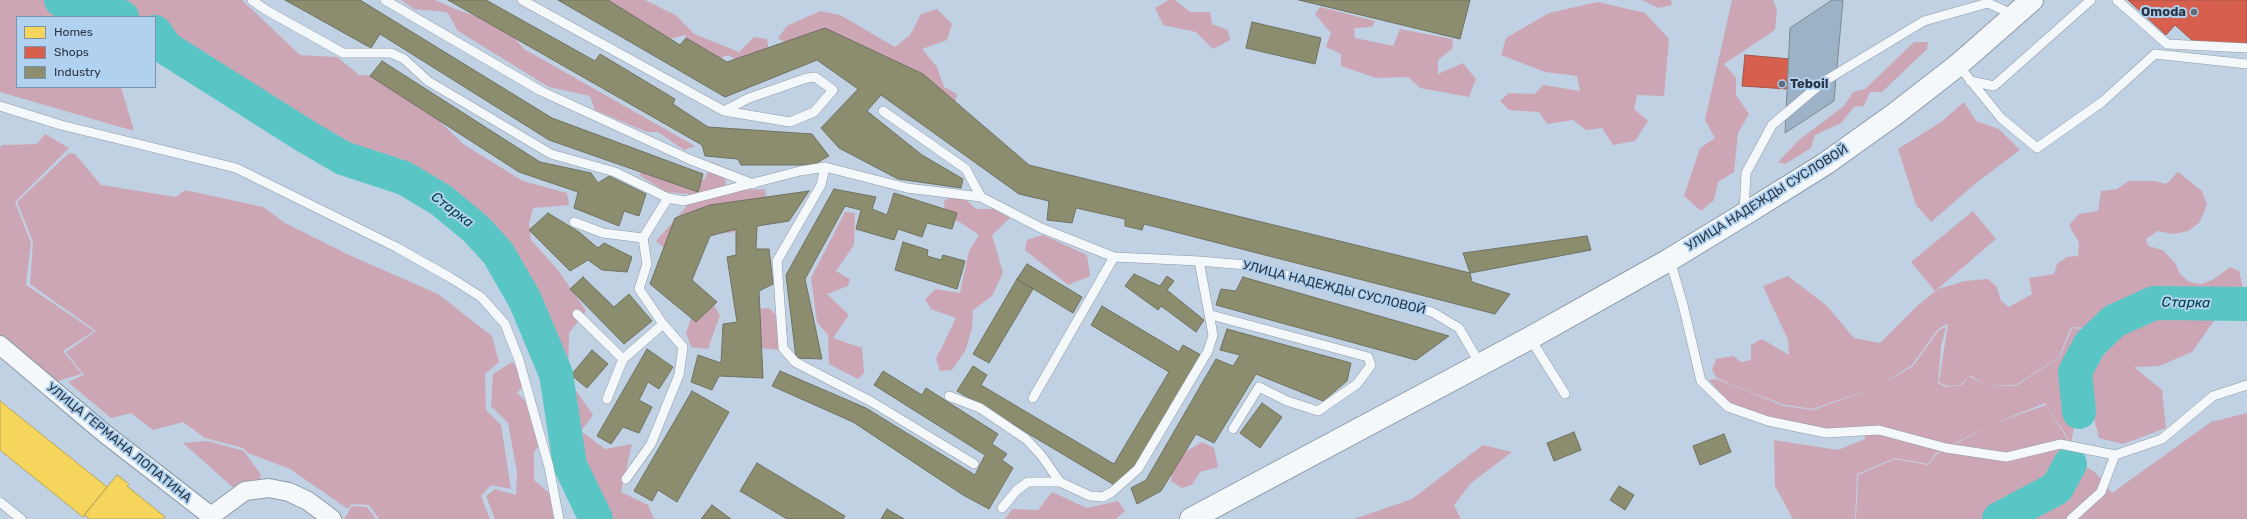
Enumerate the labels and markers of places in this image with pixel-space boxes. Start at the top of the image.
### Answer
place label: Omoda [2141,4,2186,20]
marker: Omoda [2189,7,2199,17]
place label: Teboil [1790,76,1828,92]
marker: Teboil [1777,79,1787,89]

